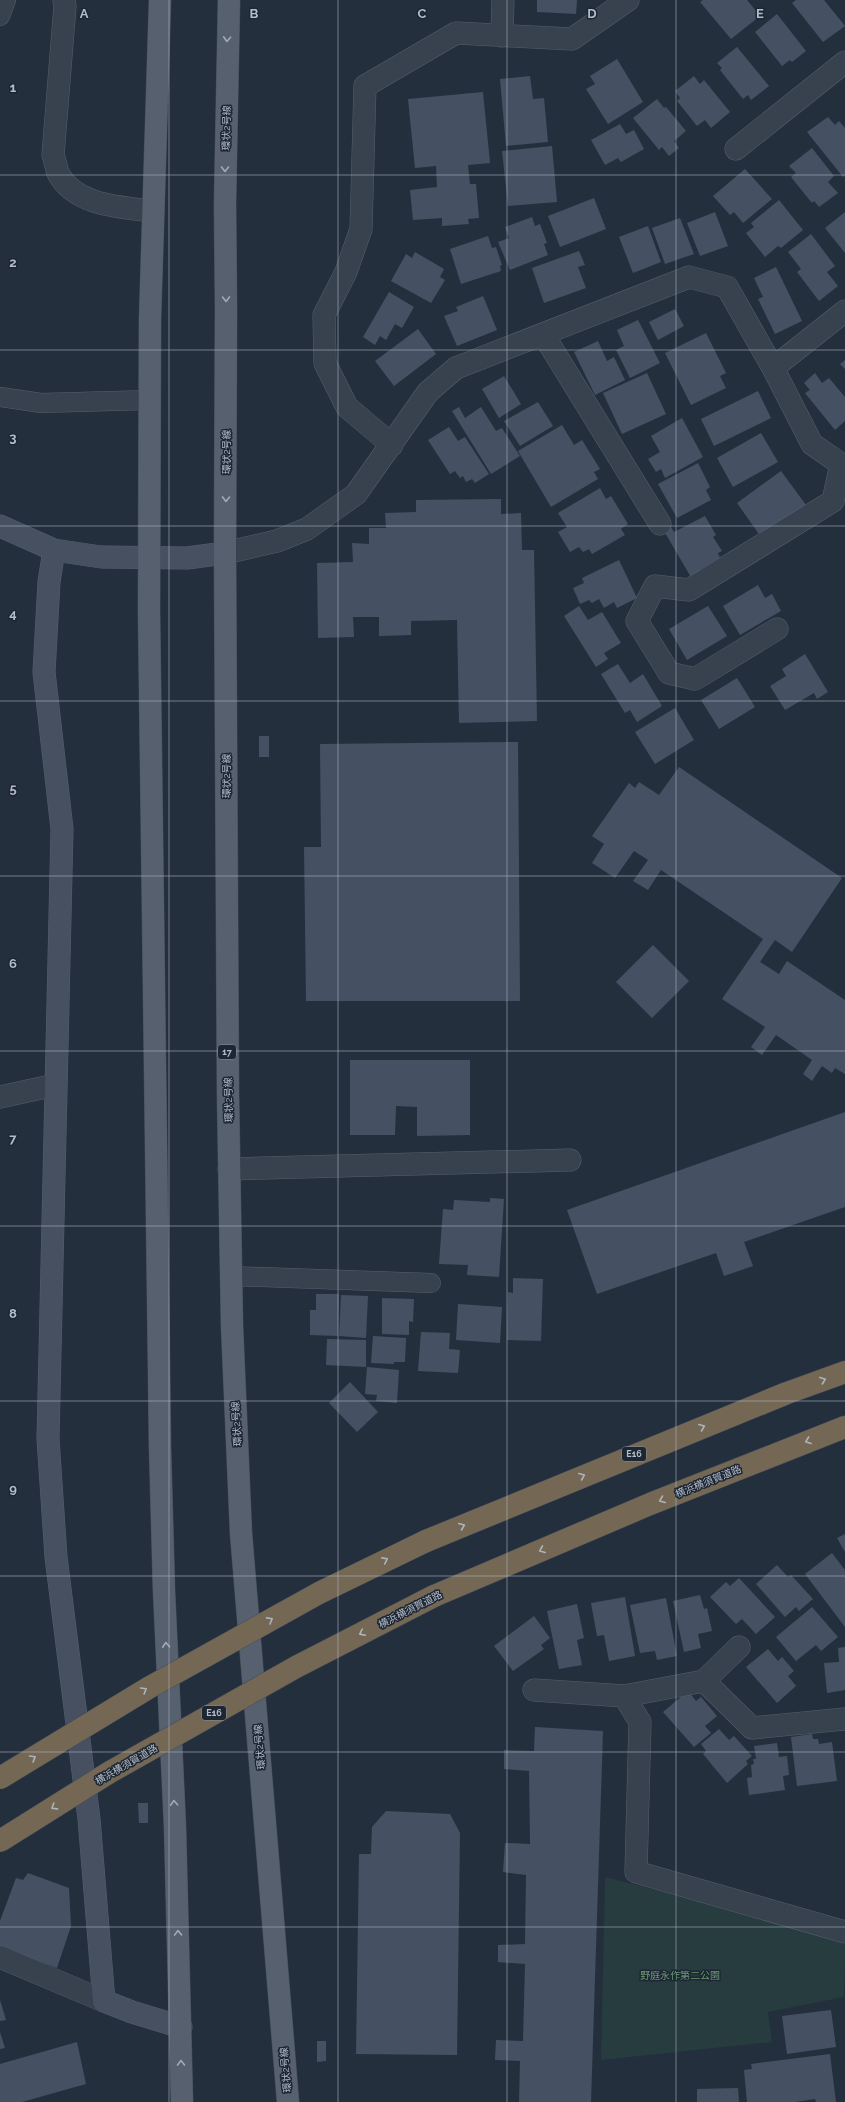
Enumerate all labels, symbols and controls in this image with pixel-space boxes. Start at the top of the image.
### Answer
text: A [80,6,89,21]
text: B [250,6,259,21]
text: C [418,6,427,21]
text: D [587,6,597,21]
text: E [756,6,764,21]
one-way arrow [223,36,232,42]
text: 1 [10,80,17,95]
street label: 環状2号線 [221,105,232,151]
one-way arrow [221,166,229,172]
text: 2 [9,255,17,270]
one-way arrow [222,296,230,302]
street label: 環状2号線 [221,429,232,475]
text: 3 [9,430,17,445]
one-way arrow [221,496,230,502]
text: 4 [9,606,17,621]
street label: 環状2号線 [221,753,232,799]
text: 5 [9,781,17,796]
text: 6 [9,956,17,971]
road number: 17 [218,1045,236,1059]
street label: 環状2号線 [223,1077,234,1123]
text: 7 [9,1131,17,1146]
text: 8 [9,1306,17,1321]
one-way arrow [820,1376,827,1385]
street label: 環状2号線 [230,1401,243,1447]
one-way arrow [698,1424,706,1432]
one-way arrow [805,1436,812,1444]
road number: E16 [622,1447,646,1461]
street label: 横浜横須賀道路 [674,1463,743,1500]
one-way arrow [577,1473,585,1481]
text: 9 [9,1481,17,1496]
one-way arrow [658,1495,665,1503]
one-way arrow [458,1522,465,1530]
one-way arrow [539,1545,546,1553]
one-way arrow [381,1557,389,1565]
street label: 横浜横須賀道路 [377,1589,444,1630]
one-way arrow [266,1618,273,1625]
one-way arrow [359,1628,367,1636]
one-way arrow [162,1642,171,1648]
one-way arrow [140,1688,147,1695]
road number: E16 [202,1706,226,1720]
street label: 環状2号線 [252,1724,267,1770]
street label: 横浜横須賀道路 [93,1742,159,1787]
one-way arrow [29,1755,36,1763]
one-way arrow [170,1800,178,1806]
one-way arrow [51,1802,58,1810]
one-way arrow [174,1930,182,1936]
park label: 野庭永作第二公園 [640,1970,720,1981]
street label: 環状2号線 [278,2047,293,2093]
one-way arrow [177,2060,185,2066]

